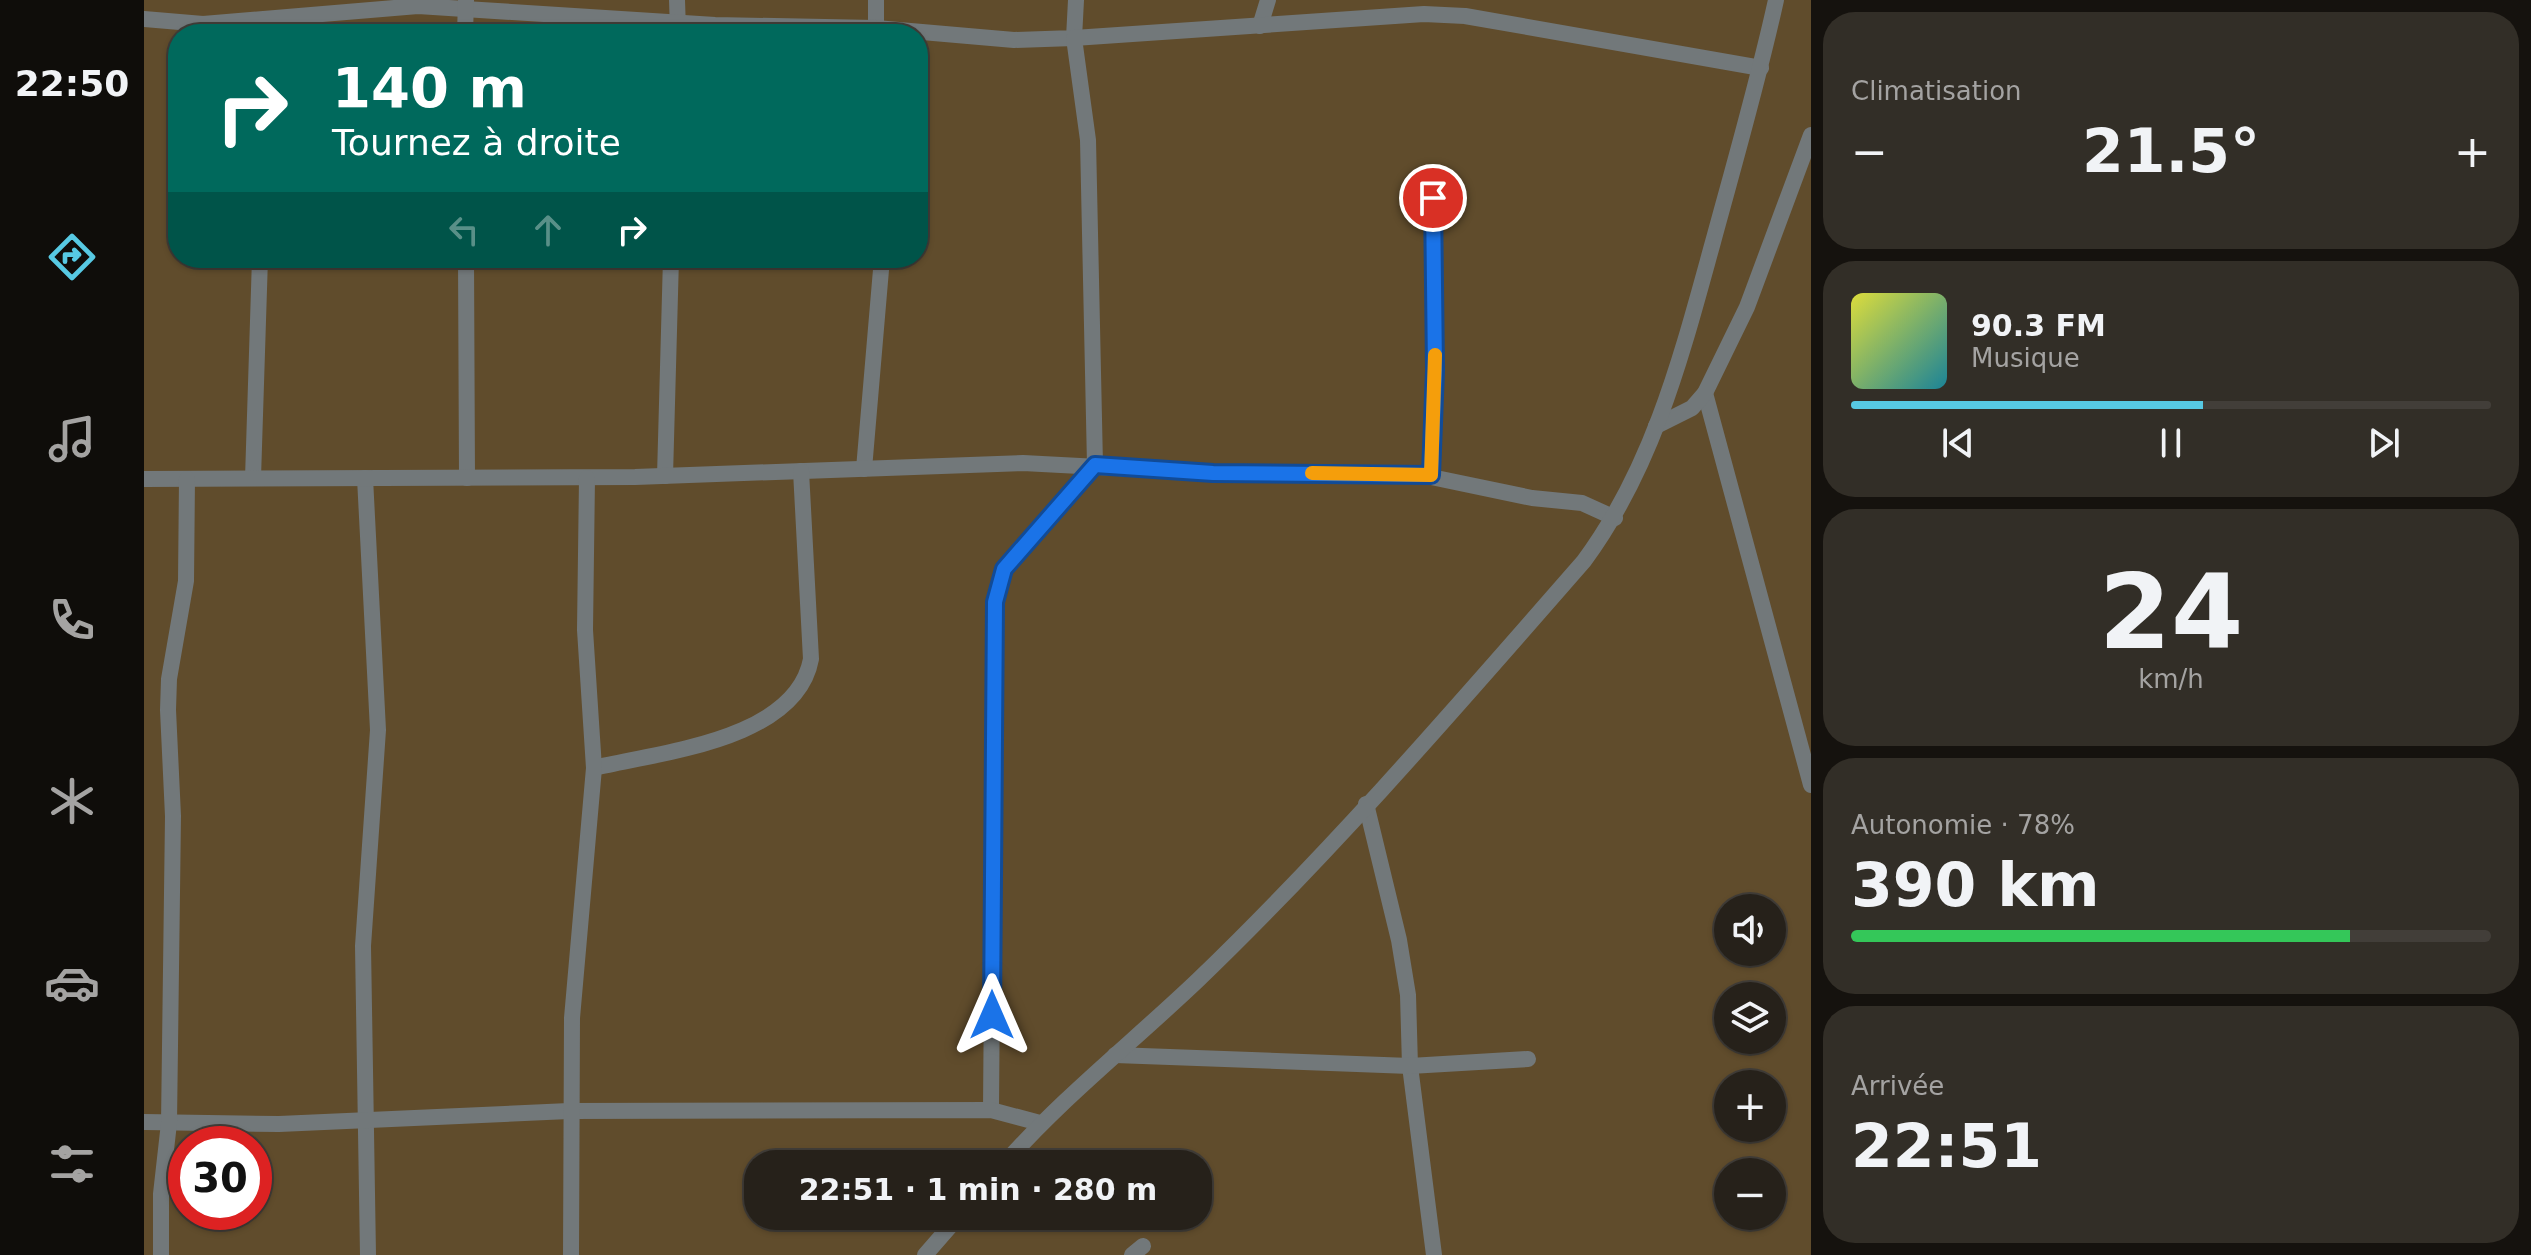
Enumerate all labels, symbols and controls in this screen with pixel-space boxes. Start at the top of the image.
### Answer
text: 140 m [332,55,527,120]
icon: right [200,56,304,160]
text: 22:50 [15,63,129,104]
text: Climatisation [1851,76,2022,106]
text: 21.5° [2082,116,2260,186]
text: Tournez à droite [332,122,621,163]
text: − [1851,126,1888,177]
text: + [2454,126,2491,177]
pin [1399,164,1467,232]
icon: arrive [1411,176,1455,220]
icon: left [442,208,486,252]
icon: ahead [526,208,570,252]
icon: right [610,208,654,252]
icon: directions [44,229,100,285]
text: 90.3 FM [1971,308,2106,343]
text: Musique [1971,343,2080,373]
icon: music [44,411,100,467]
icon: previous [1936,421,1980,465]
icon: pause [2149,421,2193,465]
icon: next [2362,421,2406,465]
text: 24 [2099,551,2243,673]
icon: phone [44,592,100,648]
text: km/h [2138,664,2204,694]
icon: climate [44,773,100,829]
text: Autonomie · 78% [1851,810,2075,840]
text: 390 km [1851,850,2100,920]
map controls [1714,894,1786,1230]
button: sound [1714,894,1786,966]
icon: car [44,955,100,1011]
position arrow [950,973,1034,1057]
button: layers [1714,982,1786,1054]
button: + [1714,1070,1786,1142]
text: Arrivée [1851,1071,1944,1101]
text: 22:51 [1851,1111,2042,1181]
speed limit sign: 30 [168,1126,272,1230]
icon: filters [44,1136,100,1192]
button: − [1714,1158,1786,1230]
text: 22:51 · 1 min · 280 m [799,1172,1157,1207]

